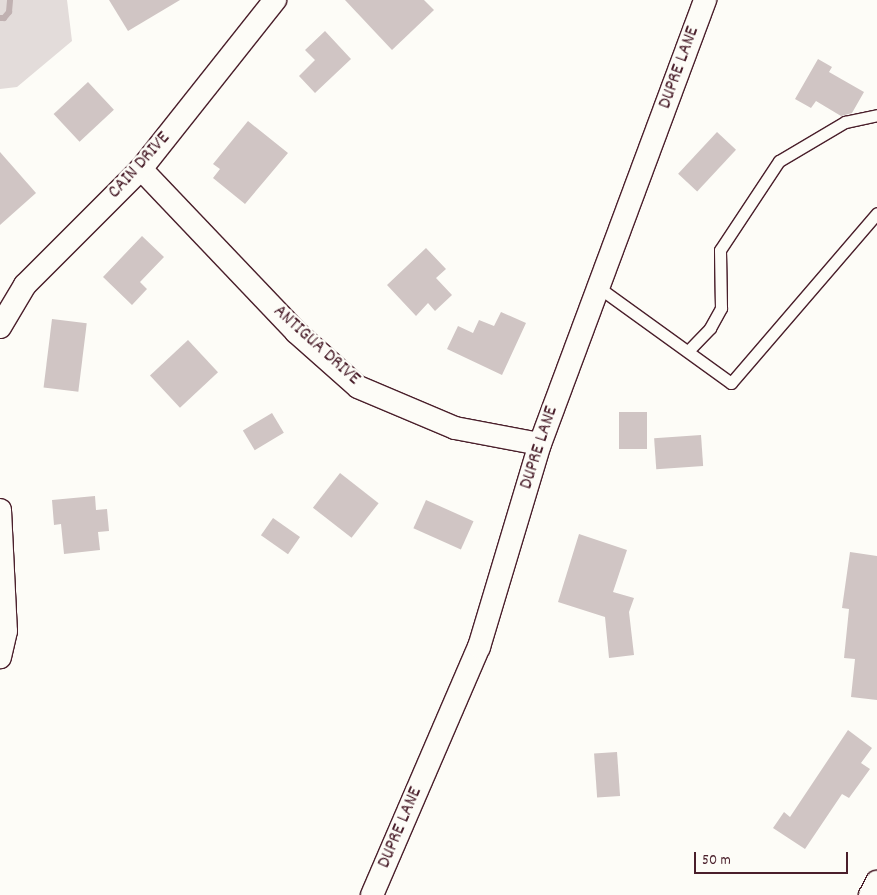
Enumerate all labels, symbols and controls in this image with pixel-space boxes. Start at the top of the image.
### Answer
street label: DUPRE LANE [655,24,705,112]
street label: CAIN DRIVE [104,128,176,204]
street label: ANTIGUA DRIVE [268,301,364,391]
street label: DUPRE LANE [516,404,564,492]
street label: DUPRE LANE [374,784,428,872]
scale bar [697,842,851,874]
text: 50 m [702,850,731,872]

